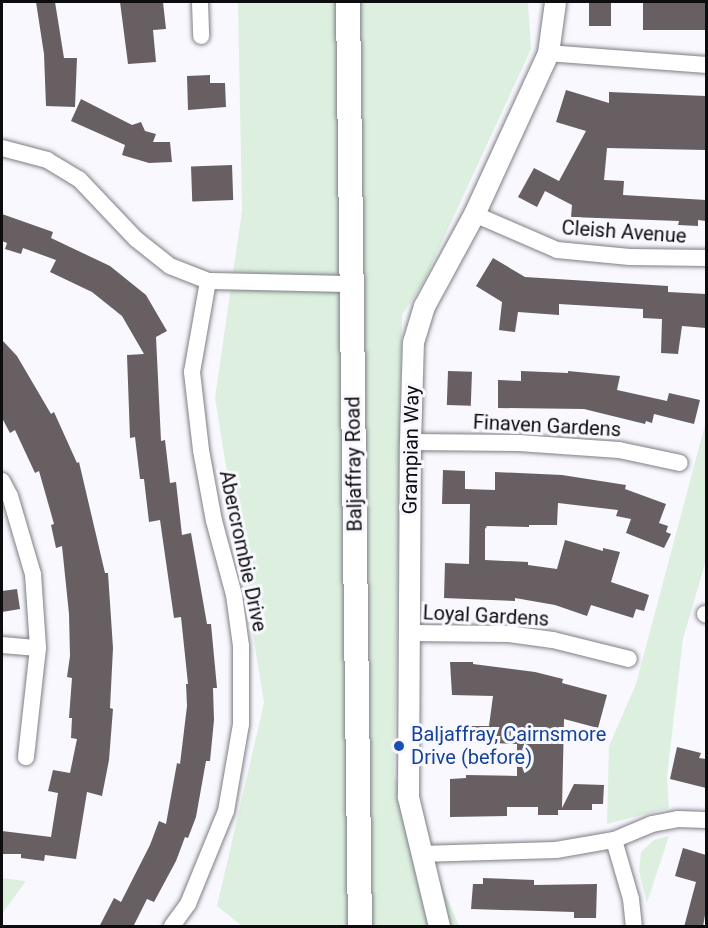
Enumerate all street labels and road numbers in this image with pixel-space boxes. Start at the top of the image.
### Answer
street label: Cleish Avenue [561,216,687,248]
street label: Grampian Way [398,385,424,515]
street label: Baljaffray Road [341,396,367,532]
street label: Finaven Gardens [472,410,622,442]
street label: Abercrombie Drive [214,468,272,634]
street label: Loyal Gardens [422,601,550,631]

